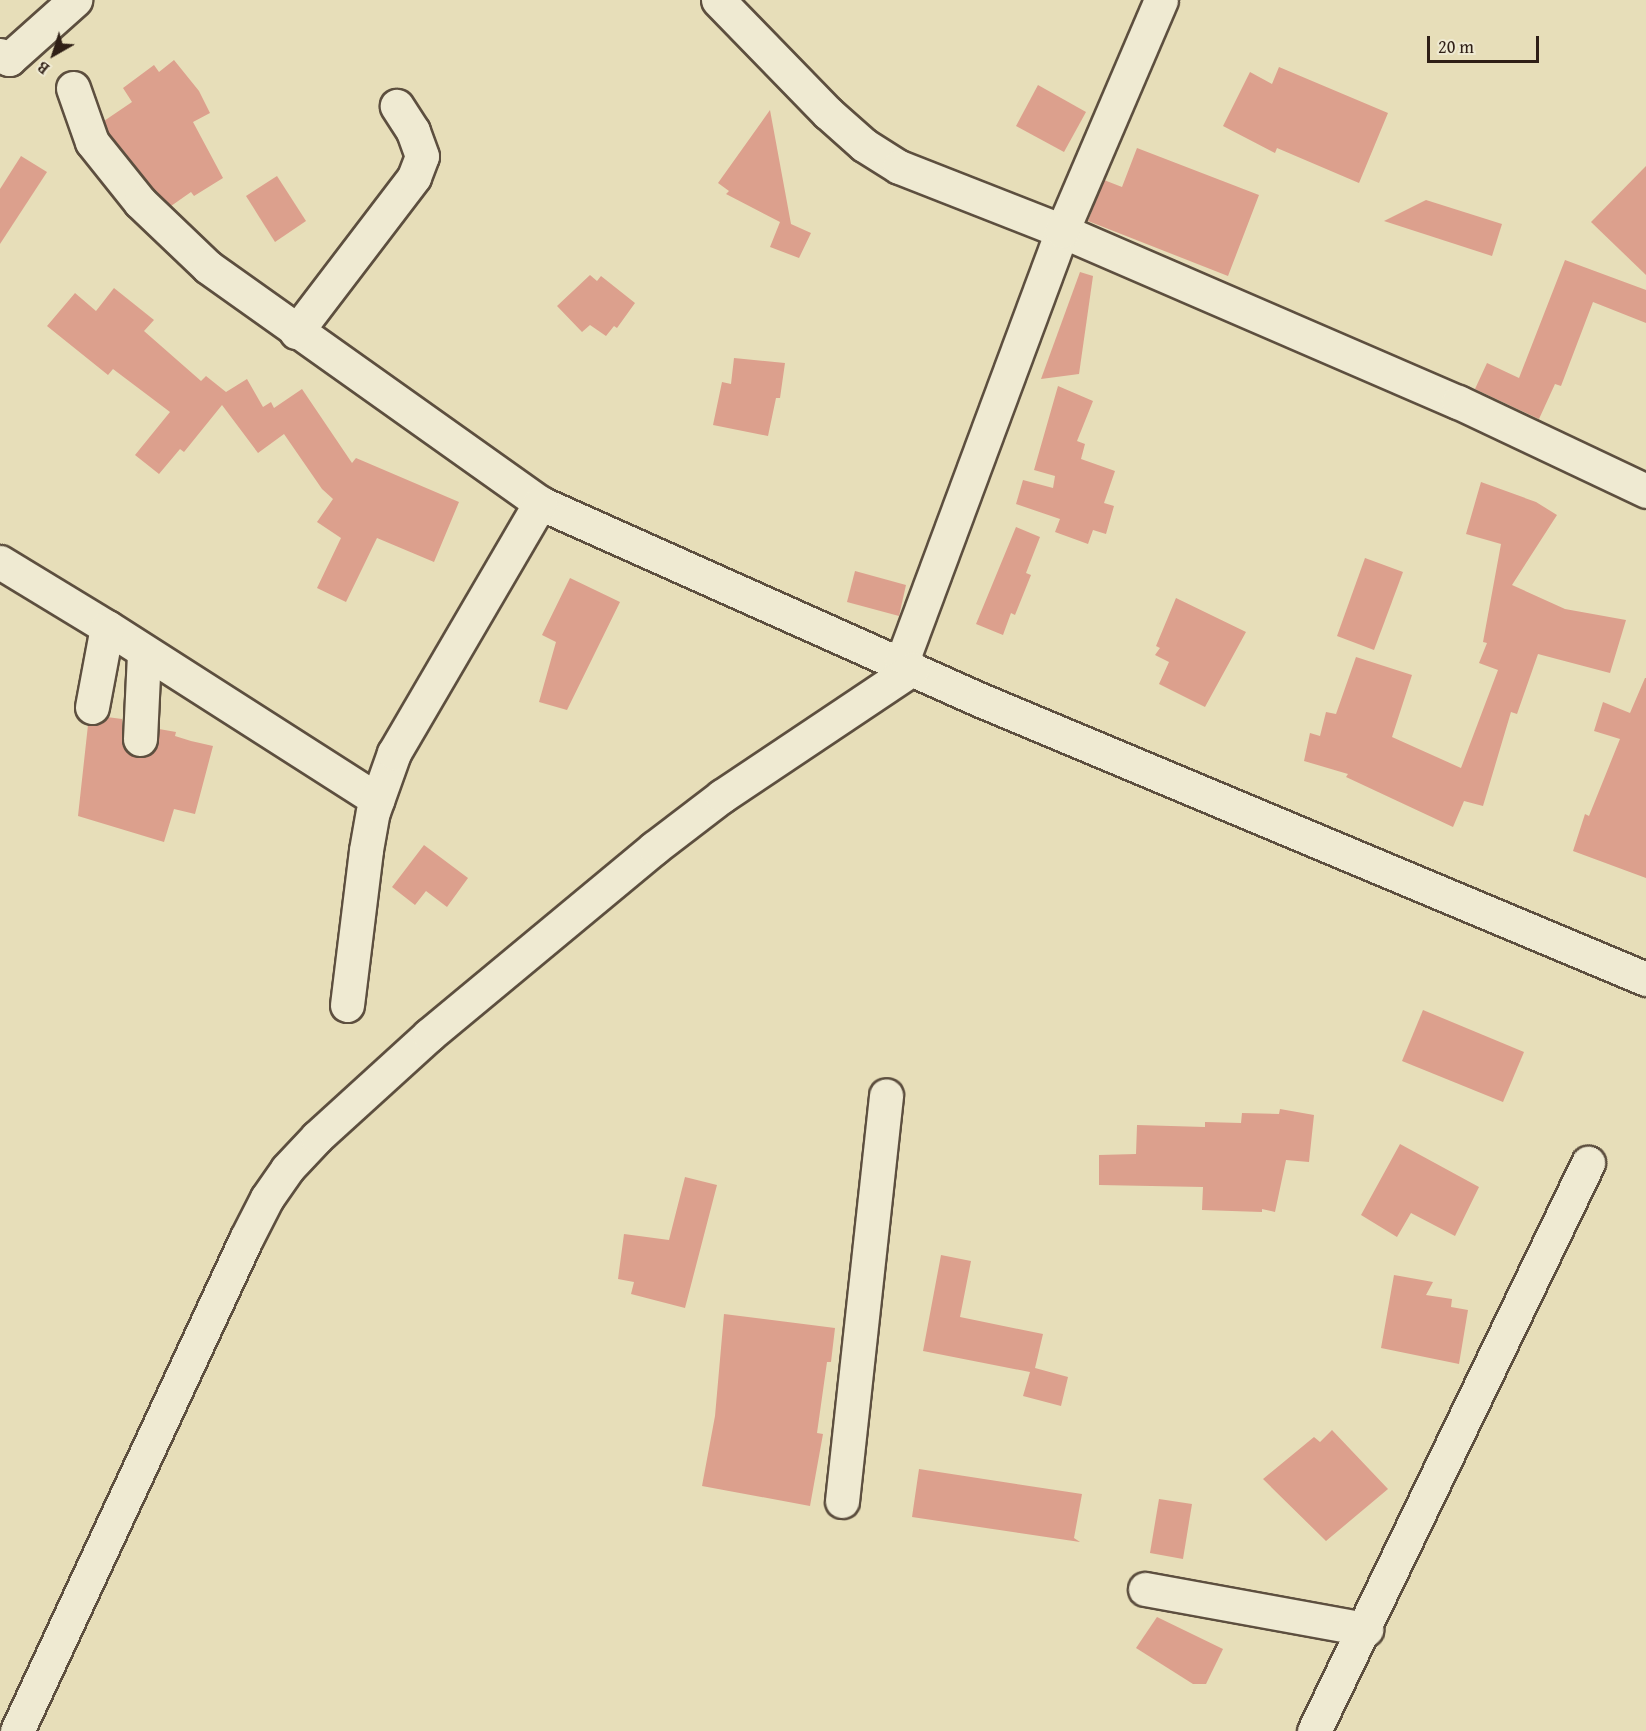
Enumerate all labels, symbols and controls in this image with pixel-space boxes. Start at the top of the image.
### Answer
north arrow [24,24,84,84]
scale bar [1430,24,1542,62]
text: 20 m [1438,33,1474,60]
text: B [31,56,54,80]

